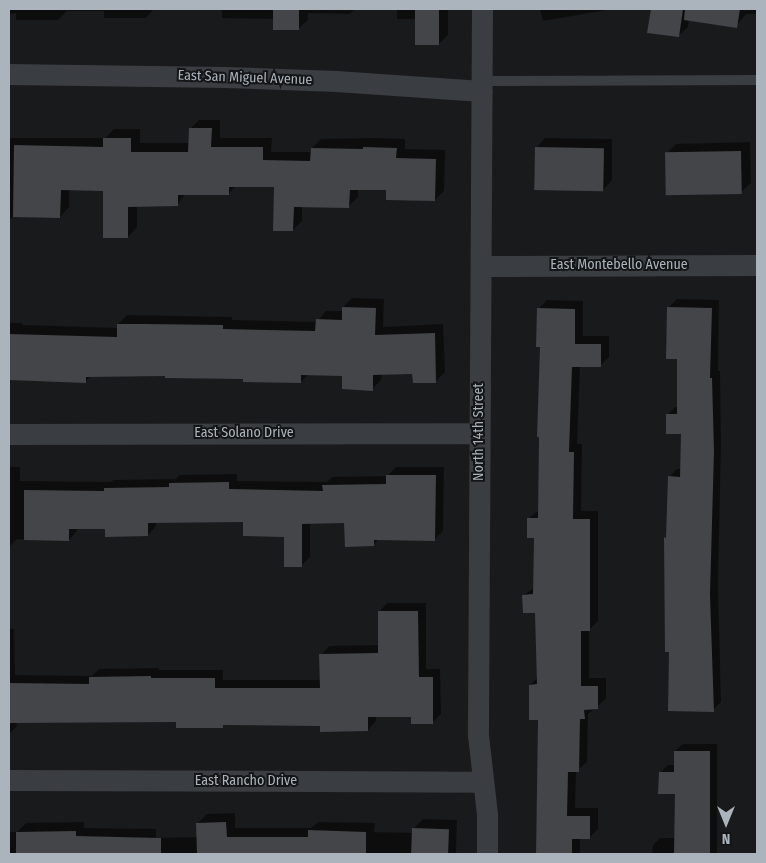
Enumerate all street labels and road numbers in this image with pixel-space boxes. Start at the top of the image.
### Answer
street label: East San Miguel Avenue [177,67,313,89]
street label: East Montebello Avenue [550,257,688,273]
street label: North 14th Street [471,383,487,481]
street label: East Solano Drive [194,425,294,441]
street label: East Rancho Drive [195,773,297,789]

